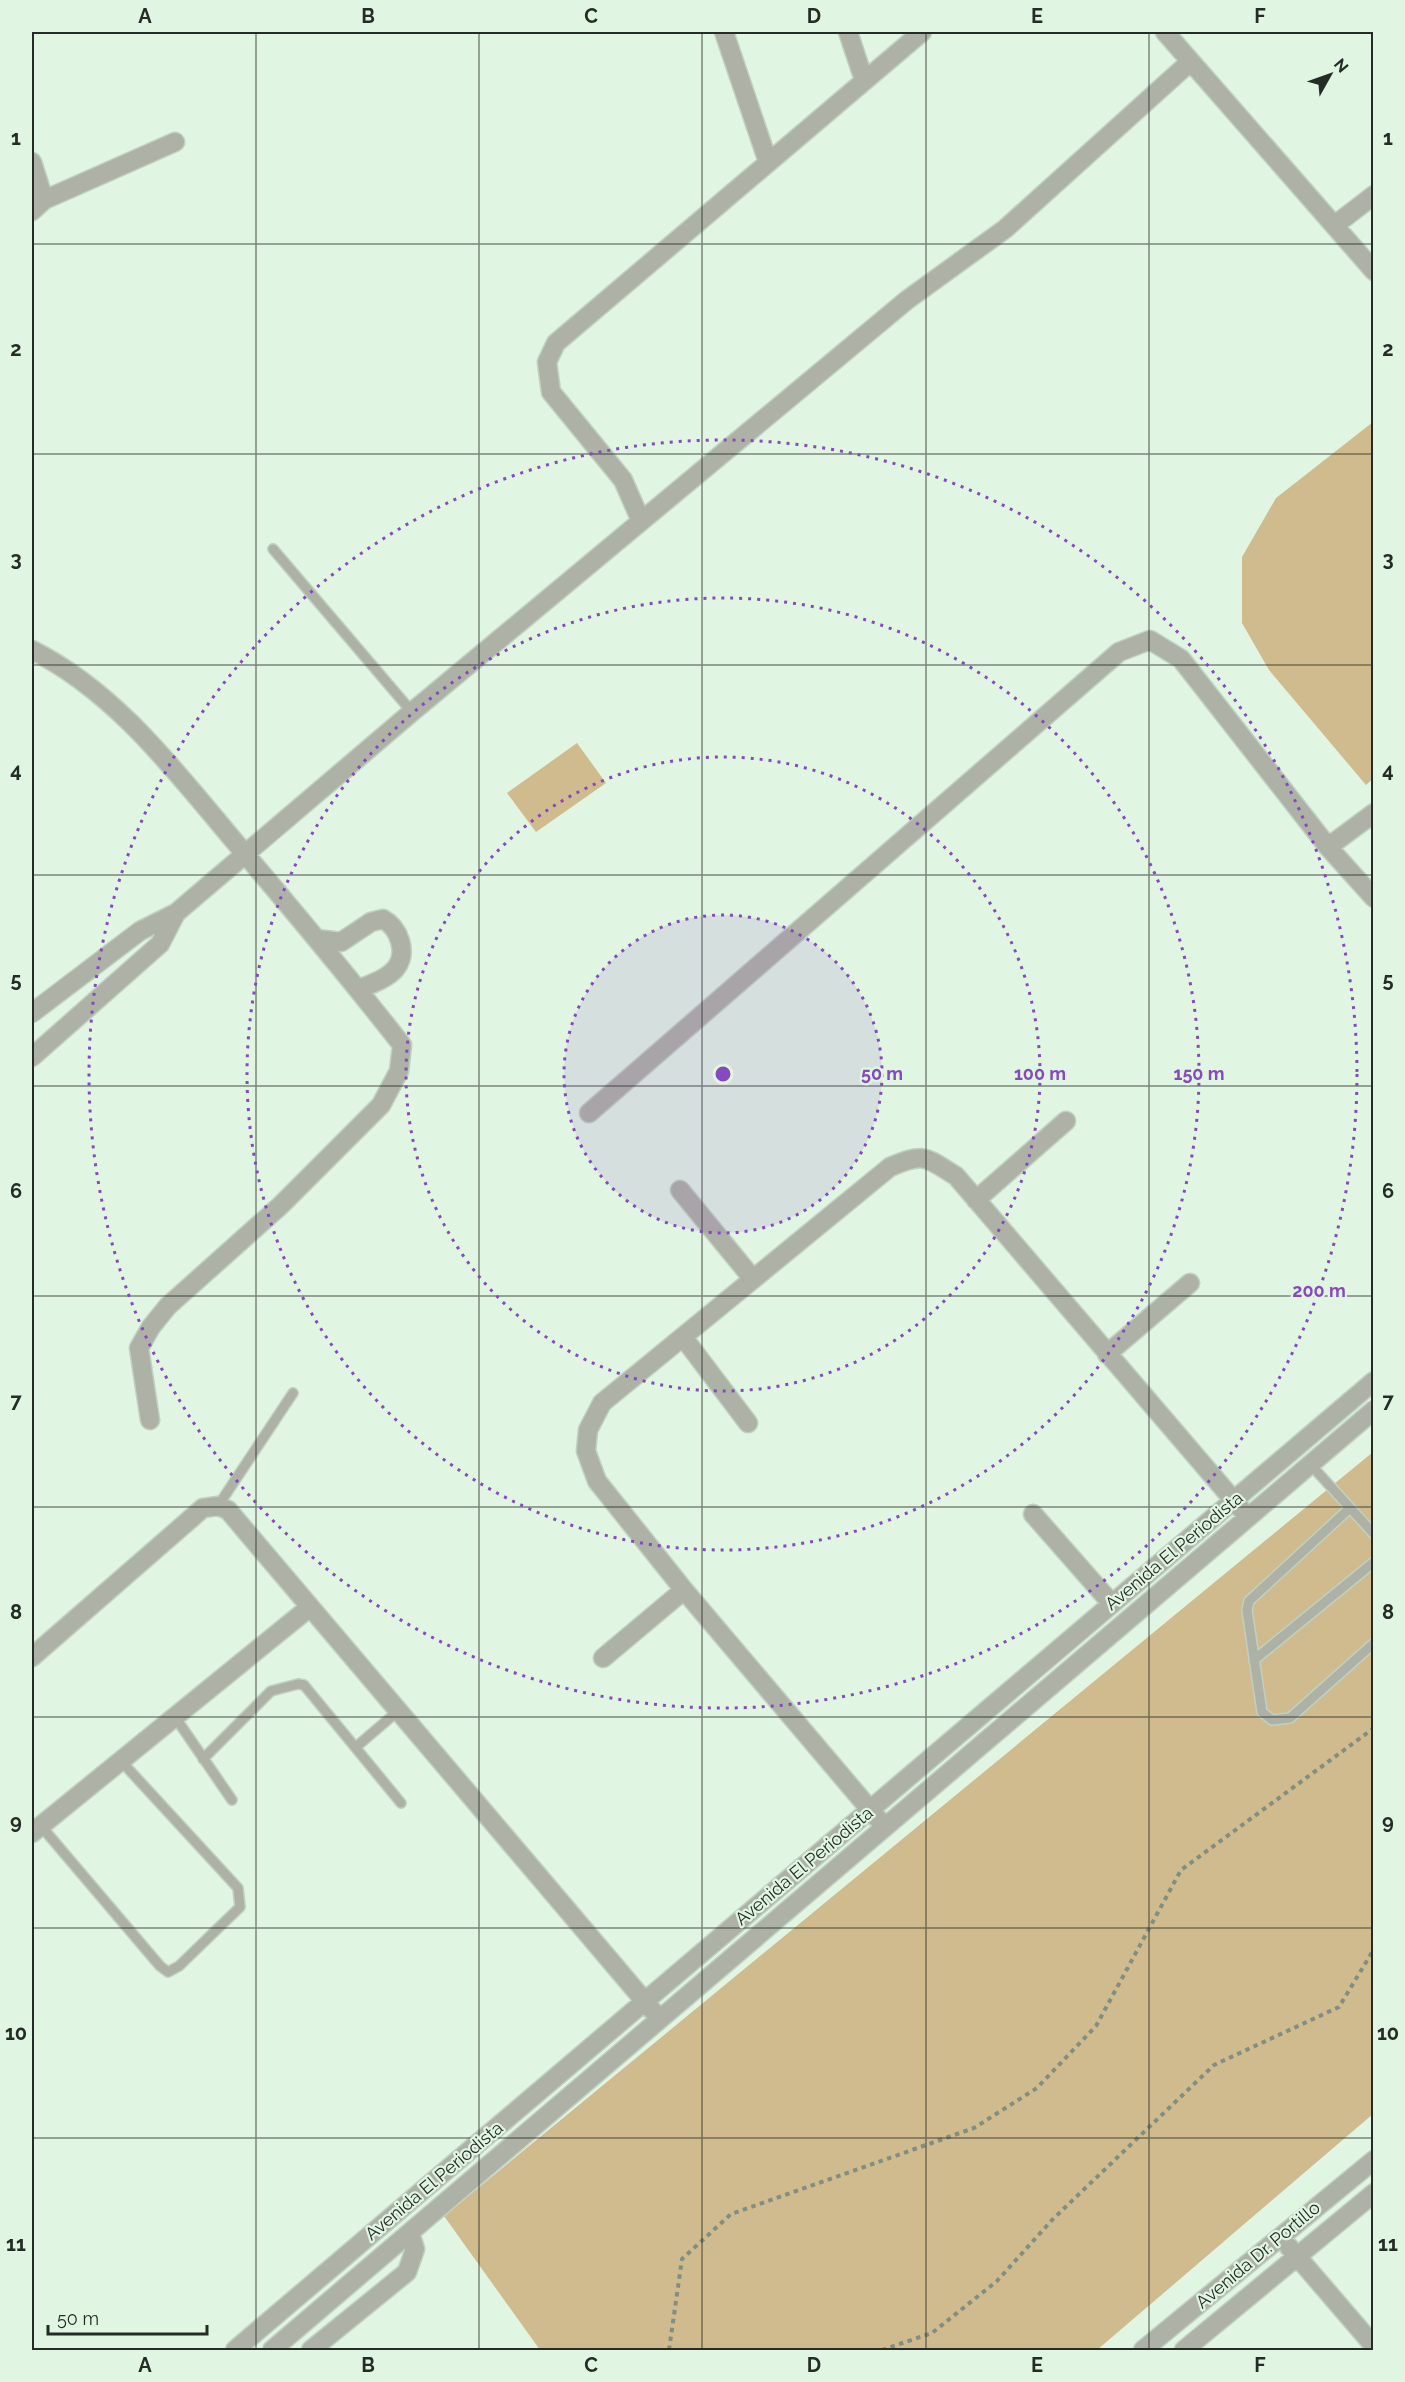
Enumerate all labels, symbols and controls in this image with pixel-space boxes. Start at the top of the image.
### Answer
text: A [138,4,152,28]
text: B [361,4,375,28]
text: C [584,4,598,28]
text: D [807,4,821,28]
text: E [1031,4,1043,28]
text: F [1254,4,1266,28]
north arrow [1300,45,1360,105]
text: N [1330,55,1352,76]
text: 1 [11,126,21,150]
text: 1 [1383,126,1393,150]
text: 2 [10,337,22,361]
text: 2 [1382,337,1394,361]
text: 3 [10,547,22,571]
text: 3 [1382,547,1394,571]
text: 4 [10,758,22,782]
text: 4 [1382,758,1394,782]
text: 5 [10,968,22,992]
text: 5 [1382,968,1394,992]
text: 50 m [861,1063,903,1084]
text: 100 m [1014,1063,1066,1084]
text: 150 m [1174,1063,1225,1084]
centre of rings [713,1064,733,1084]
text: 6 [10,1179,22,1203]
text: 6 [1382,1179,1394,1203]
text: 200 m [1292,1280,1346,1301]
text: 7 [10,1389,22,1413]
text: 7 [1382,1389,1394,1413]
street label: Avenida El Periodista [1100,1487,1247,1614]
text: 8 [10,1600,22,1624]
text: 8 [1382,1600,1394,1624]
street label: Avenida El Periodista [730,1802,877,1929]
text: 9 [10,1810,22,1834]
text: 9 [1382,1810,1394,1834]
text: 10 [5,2021,27,2045]
text: 10 [1377,2021,1399,2045]
street label: Avenida El Periodista [360,2117,507,2244]
street label: Avenida Dr. Portillo [1191,2196,1324,2313]
text: 11 [6,2232,26,2256]
text: 11 [1378,2232,1398,2256]
scale bar [48,2298,207,2336]
text: 50 m [57,2308,99,2329]
text: A [138,2353,152,2377]
text: B [361,2353,375,2377]
text: C [584,2353,598,2377]
text: D [807,2353,821,2377]
text: E [1031,2353,1043,2377]
text: F [1254,2353,1266,2377]

